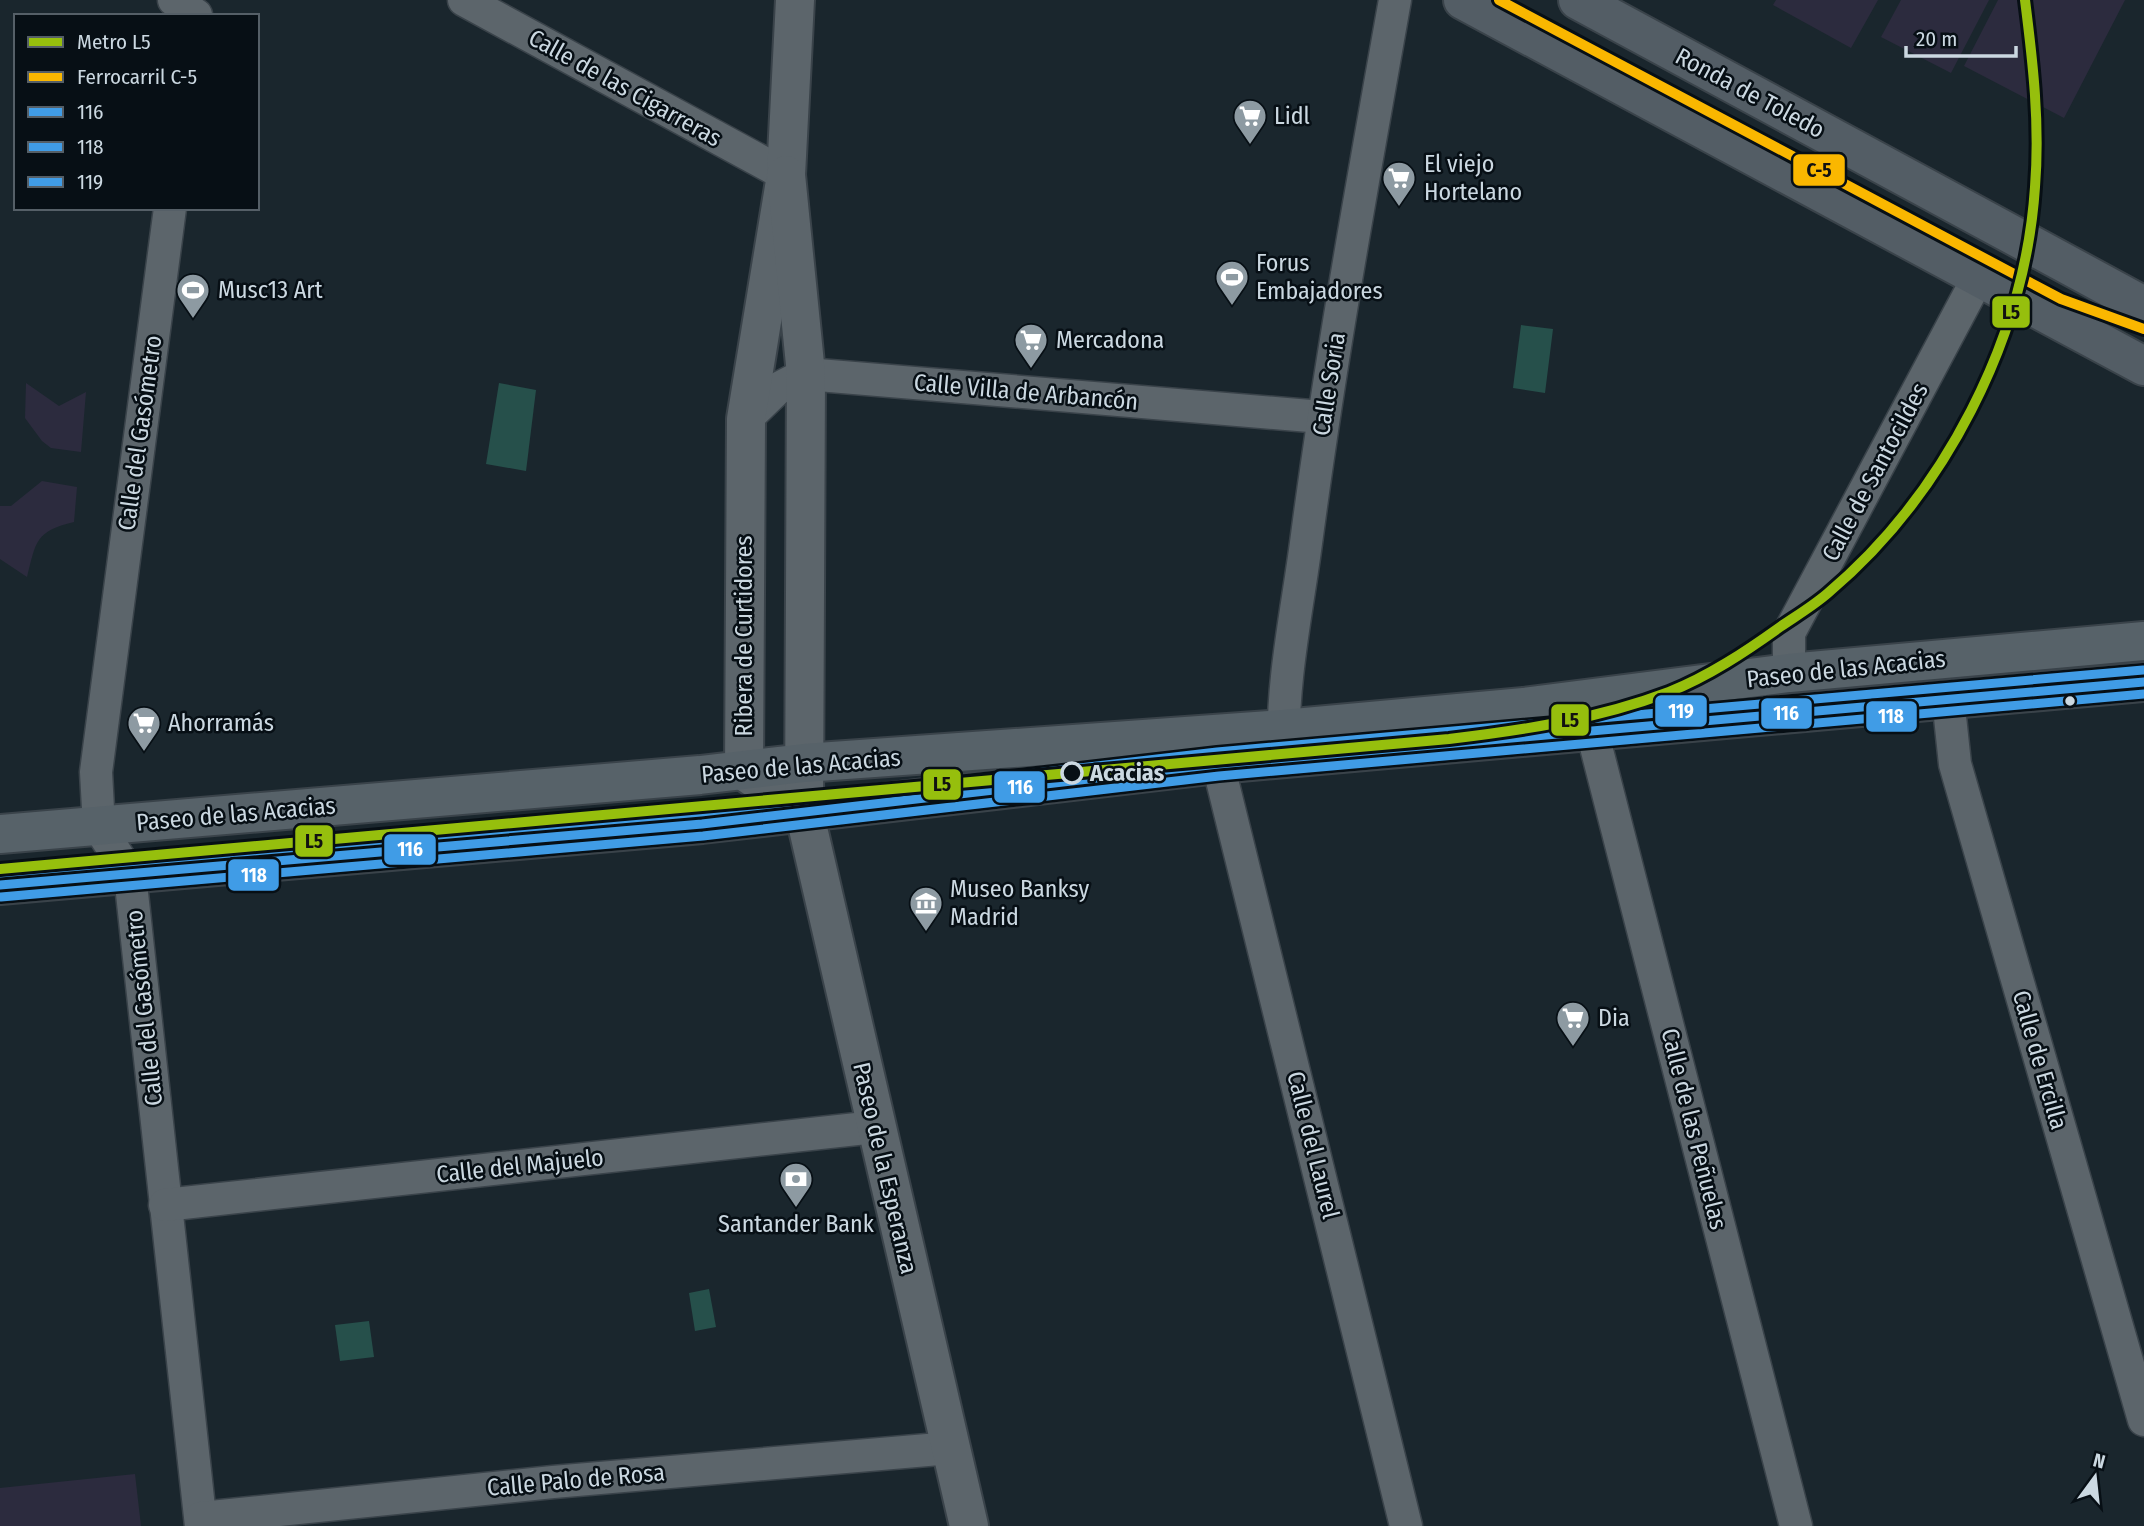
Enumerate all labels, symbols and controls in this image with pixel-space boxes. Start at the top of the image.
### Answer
legend [14,14,259,210]
scale bar [1906,14,2016,58]
street label: Calle de las Cigarreras [524,23,726,153]
text: 20 m [1916,26,1957,52]
text: Metro L5 [77,29,151,55]
street label: Ronda de Toledo [1671,42,1829,144]
text: Ferrocarril C-5 [77,64,197,90]
supermarket icon: Lidl [1231,97,1269,146]
text: 116 [77,99,104,125]
place label: Lidl [1274,102,1310,130]
text: 118 [77,134,104,160]
place label: El viejo Hortelano [1424,150,1522,206]
line badge: C-5 [1792,153,1846,187]
supermarket icon: El viejo Hortelano [1380,159,1418,208]
text: C-5 [1806,159,1832,182]
text: 119 [77,169,103,195]
place label: Forus Embajadores [1256,249,1383,305]
sports icon: Forus Embajadores [1213,258,1251,307]
sports icon: Musc13 Art [174,271,212,320]
place label: Musc13 Art [218,276,323,304]
line badge: L5 [1991,295,2031,329]
text: L5 [2002,301,2020,324]
supermarket icon: Mercadona [1012,321,1050,370]
place label: Mercadona [1056,326,1164,354]
street label: Calle Soria [1307,330,1351,438]
street label: Calle del Gasómetro [112,334,168,532]
street label: Calle Villa de Arbancón [913,368,1139,416]
street label: Calle de Santocildes [1816,378,1934,566]
street label: Ribera de Curtidores [730,535,758,737]
street label: Paseo de las Acacias [1745,645,1947,693]
line badge: 119 [1654,694,1708,728]
unlabelled marker [2063,694,2077,708]
line badge: 116 [1760,697,1813,730]
text: 119 [1668,700,1694,723]
line badge: 118 [1865,700,1918,733]
text: 116 [1773,702,1799,725]
line badge: L5 [1550,703,1590,737]
supermarket icon: Ahorramás [125,704,163,753]
text: 118 [1878,705,1904,728]
place label: Ahorramás [168,709,274,737]
text: L5 [1561,709,1579,732]
street label: Paseo de las Acacias [700,743,902,789]
place label: Acacias [1089,759,1165,787]
marker: Acacias [1061,762,1083,784]
line badge: L5 [922,768,962,801]
line badge: 116 [993,770,1046,804]
text: L5 [933,773,951,796]
text: 116 [1007,776,1033,799]
street label: Paseo de las Acacias [135,791,337,837]
line badge: L5 [294,824,334,858]
text: L5 [305,830,323,853]
line badge: 116 [383,833,437,866]
text: 116 [397,838,423,861]
line badge: 118 [227,858,280,892]
text: 118 [241,864,267,887]
place label: Museo Banksy Madrid [950,875,1089,931]
museum icon: Museo Banksy Madrid [907,884,945,933]
street label: Calle del Gasómetro [120,909,168,1107]
street label: Calle de Ercilla [2007,987,2073,1133]
supermarket icon: Dia [1554,999,1592,1048]
place label: Dia [1598,1004,1630,1032]
street label: Calle de las Peñuelas [1655,1025,1733,1233]
street label: Paseo de la Esperanza [847,1059,923,1277]
street label: Calle del Laurel [1281,1068,1345,1222]
street label: Calle del Majuelo [435,1143,605,1189]
bank icon: Santander Bank [777,1160,815,1209]
place label: Santander Bank [718,1210,875,1238]
north arrow [2060,1442,2130,1512]
text: N [2091,1448,2108,1474]
street label: Calle Palo de Rosa [486,1458,666,1502]

